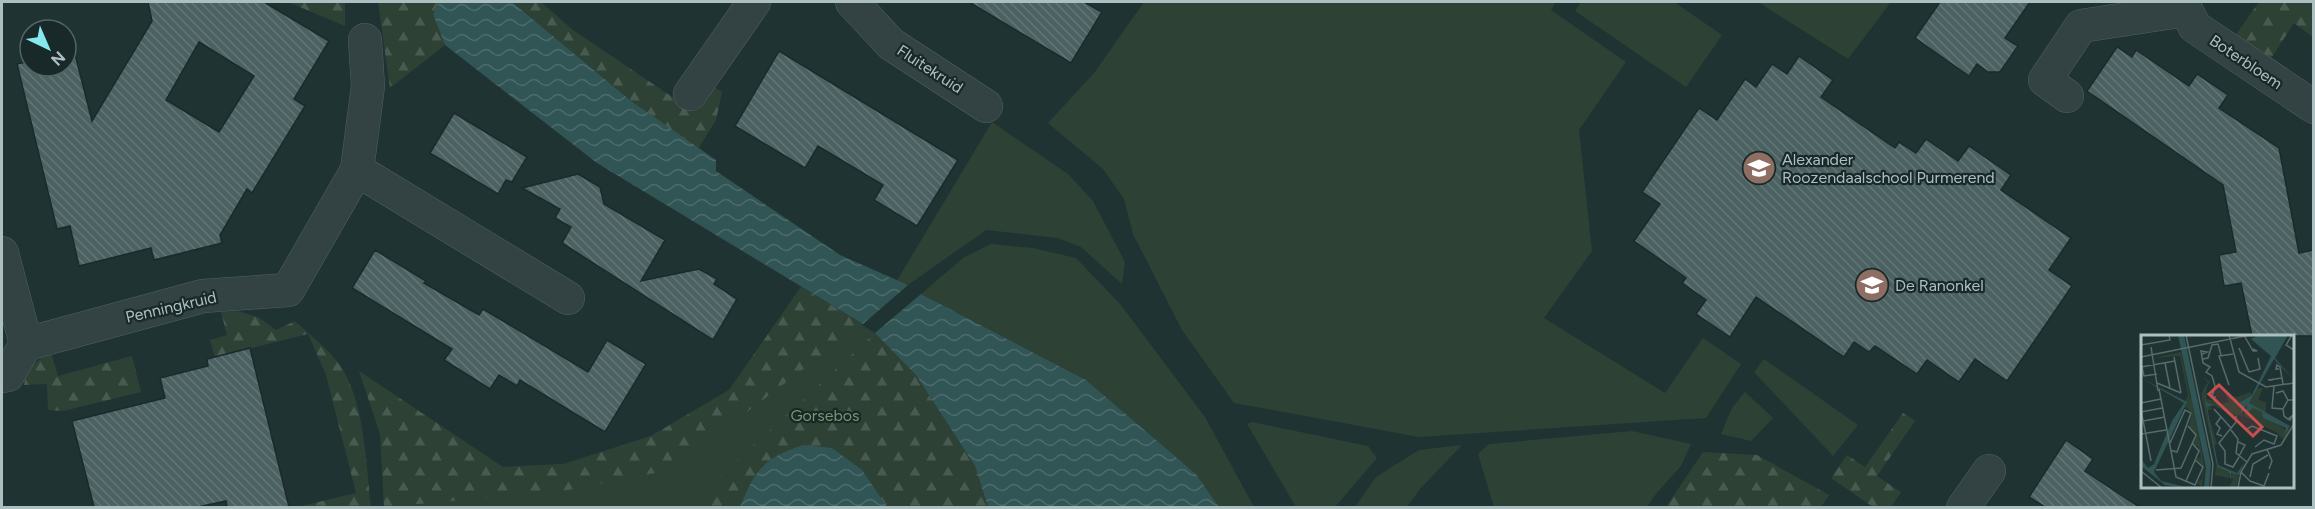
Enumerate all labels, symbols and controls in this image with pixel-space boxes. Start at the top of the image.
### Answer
north arrow [18,18,78,78]
street label: Boterbloem [2206,31,2286,93]
street label: Fluitekruid [893,41,967,97]
text: N [47,47,69,70]
school or university icon: Alexander Roozendaalschool Purmerend [1741,150,1777,186]
place label: Alexander Roozendaalschool Purmerend [1782,150,1995,187]
school or university icon: De Ranonkel [1854,267,1890,303]
place label: De Ranonkel [1895,276,1984,295]
street label: Penningkruid [124,287,218,327]
inset map [2141,335,2294,488]
park label: Gorsebos [790,406,860,425]

